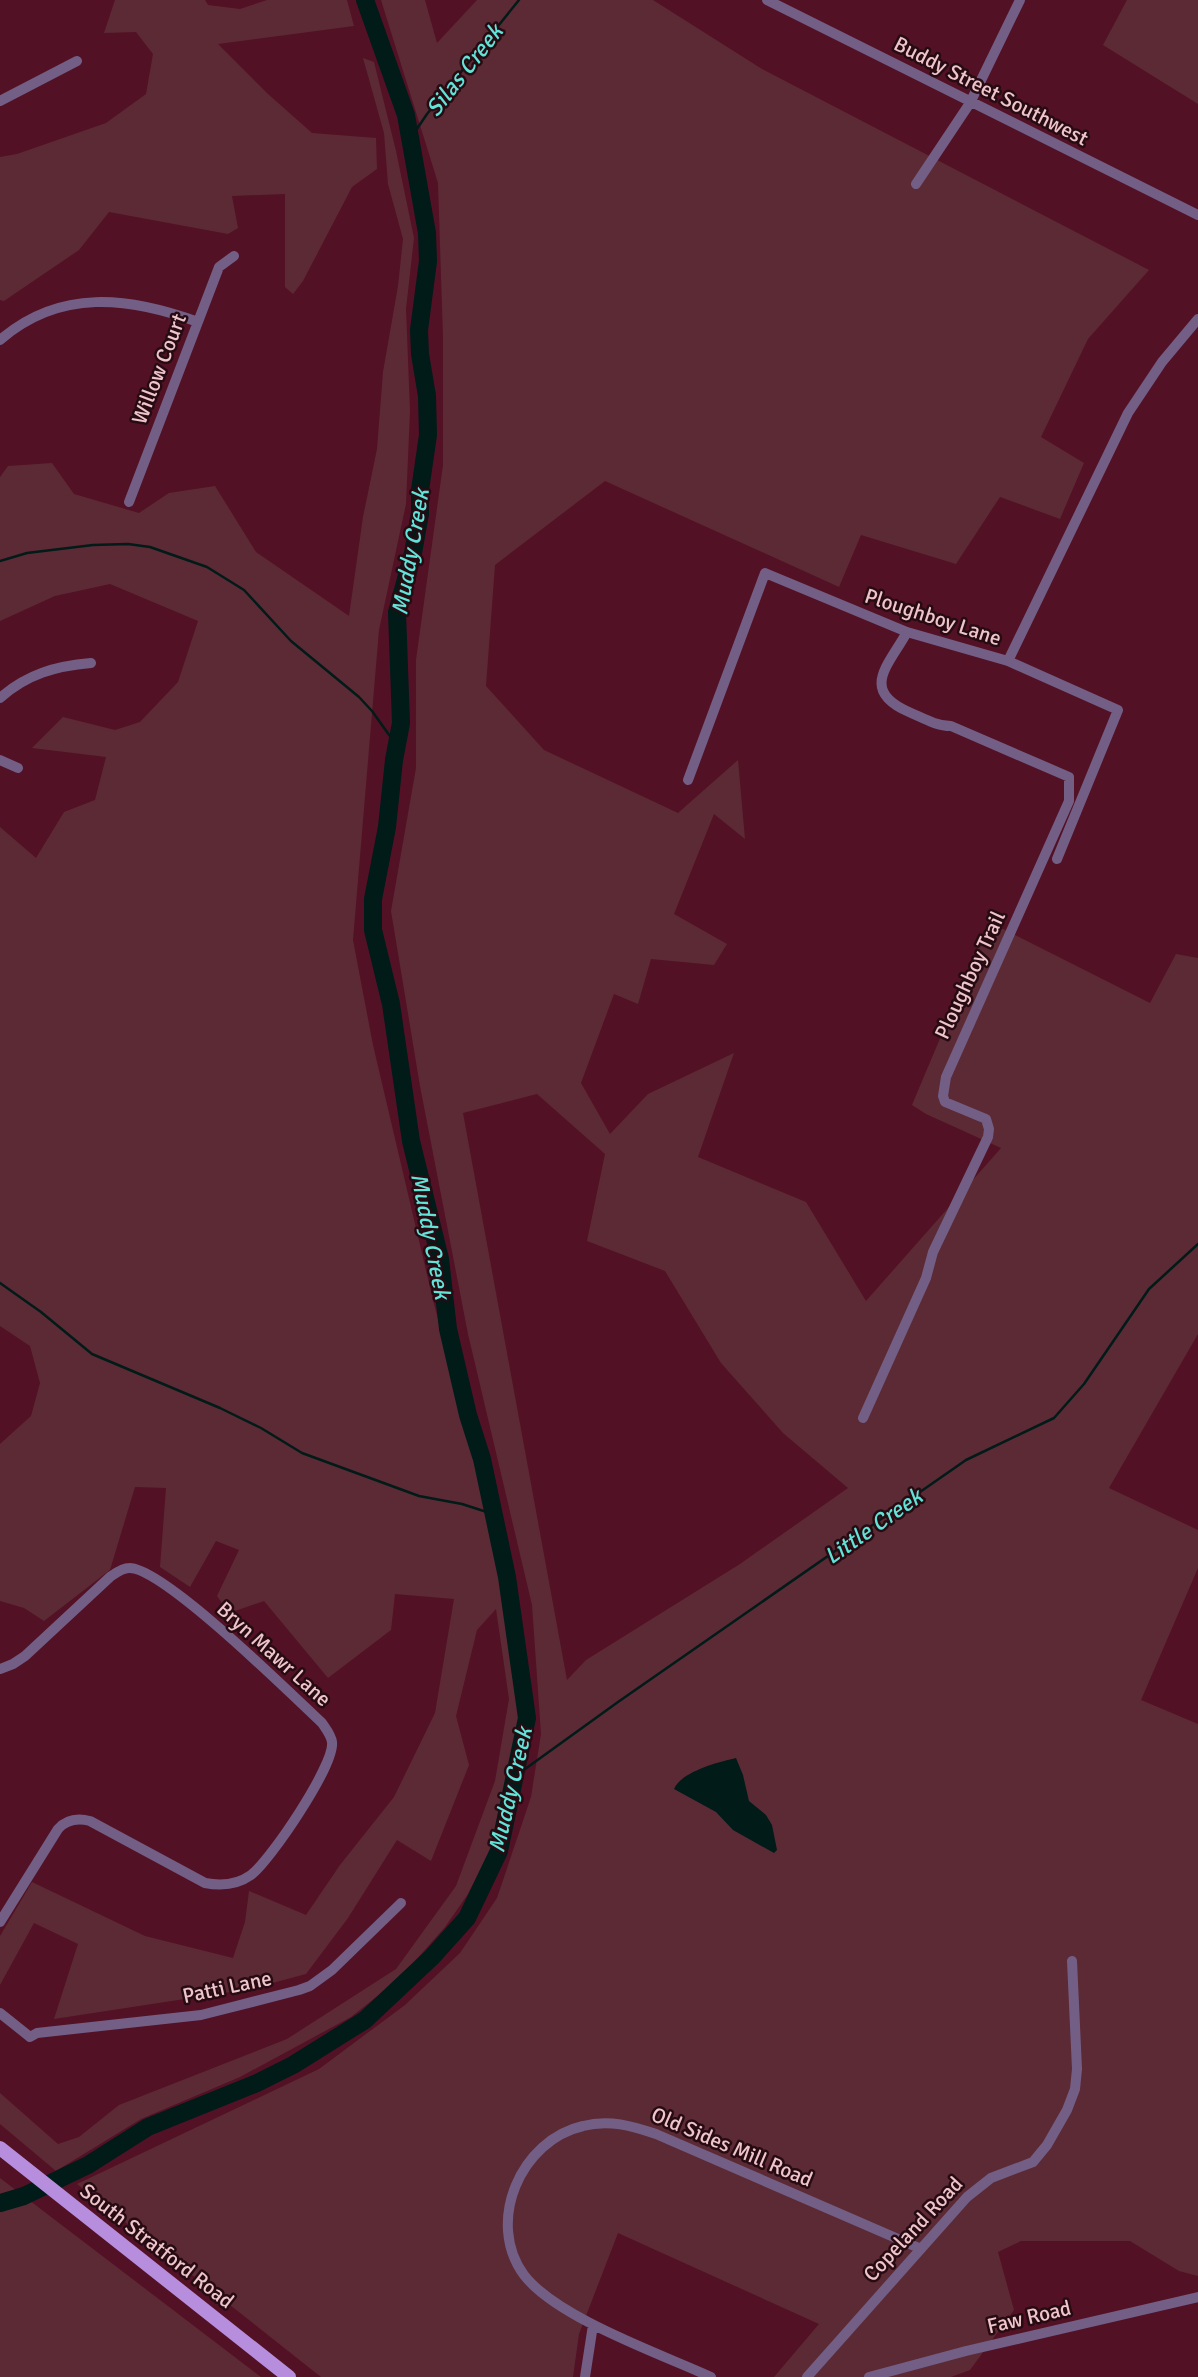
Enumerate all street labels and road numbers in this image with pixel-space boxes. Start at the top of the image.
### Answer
street label: Buddy Street Southwest [889,31,1093,151]
street label: Willow Court [126,310,192,428]
street label: Ploughboy Lane [861,583,1005,651]
street label: Ploughboy Trail [929,907,1011,1043]
street label: Bryn Mawr Lane [211,1596,337,1712]
street label: Patti Lane [180,1965,274,2009]
street label: Old Sides Mill Road [647,2101,817,2193]
street label: Copeland Road [858,2171,968,2287]
street label: South Stratford Road [75,2178,239,2314]
street label: Faw Road [984,2295,1074,2339]

